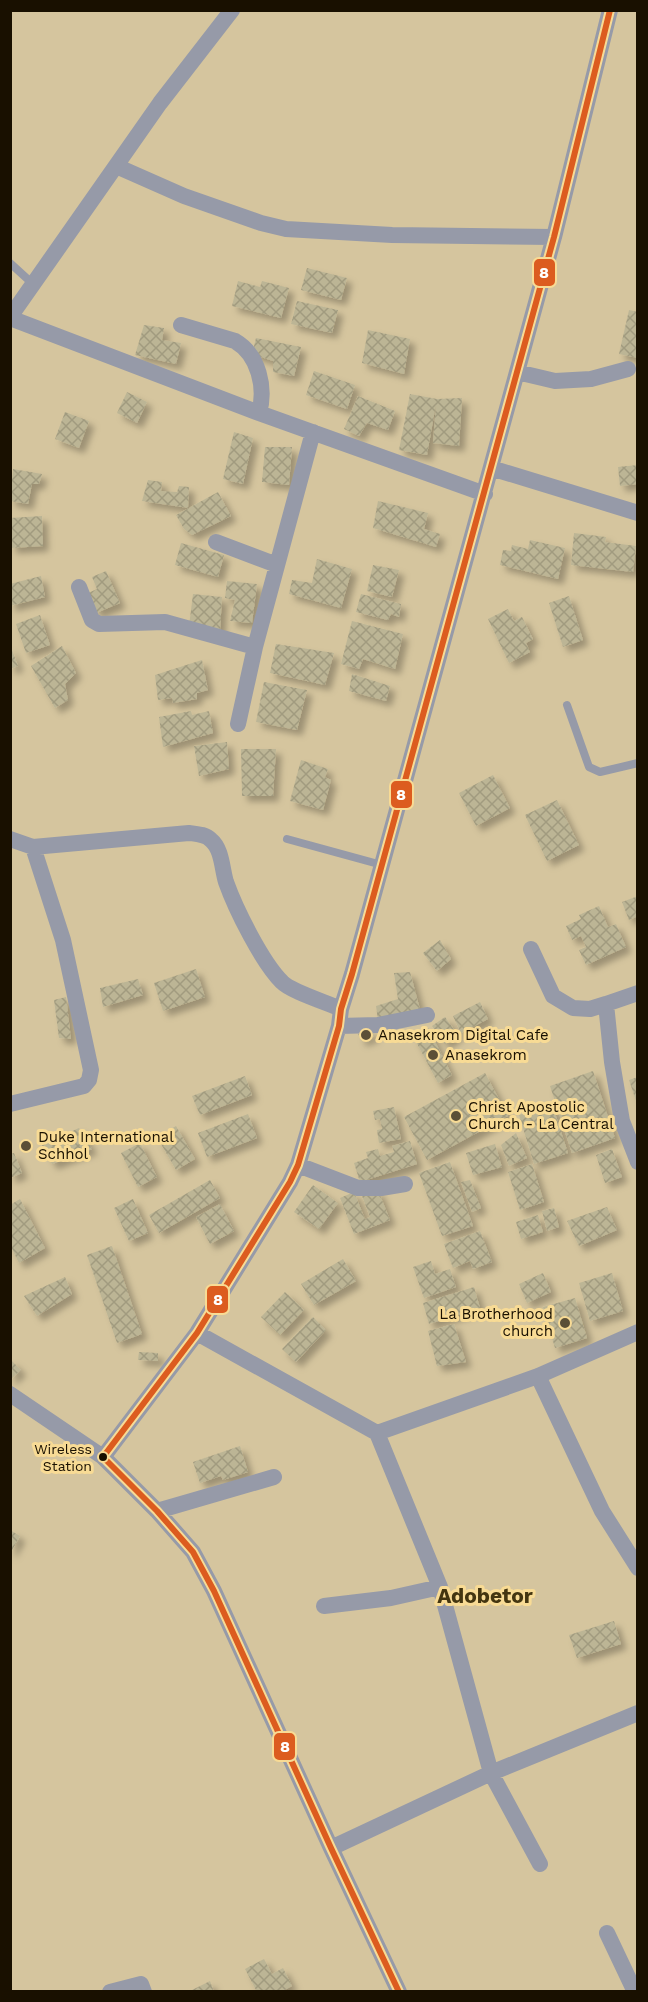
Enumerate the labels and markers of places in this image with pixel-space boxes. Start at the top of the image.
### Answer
place label: Anasekrom Digital Cafe [378,1026,549,1044]
marker: Anasekrom Digital Cafe [359,1028,373,1042]
place label: Anasekrom [445,1046,527,1064]
marker: Anasekrom [426,1048,440,1062]
place label: Christ Apostolic Church - La Central [468,1098,614,1133]
marker: Christ Apostolic Church - La Central [449,1109,463,1123]
place label: Duke International Schhol [38,1128,174,1163]
marker: Duke International Schhol [19,1139,33,1153]
place label: La Brotherhood church [439,1305,553,1340]
marker: La Brotherhood church [558,1316,572,1330]
place label: Wireless Station [34,1441,92,1474]
marker: Wireless Station [97,1451,109,1463]

